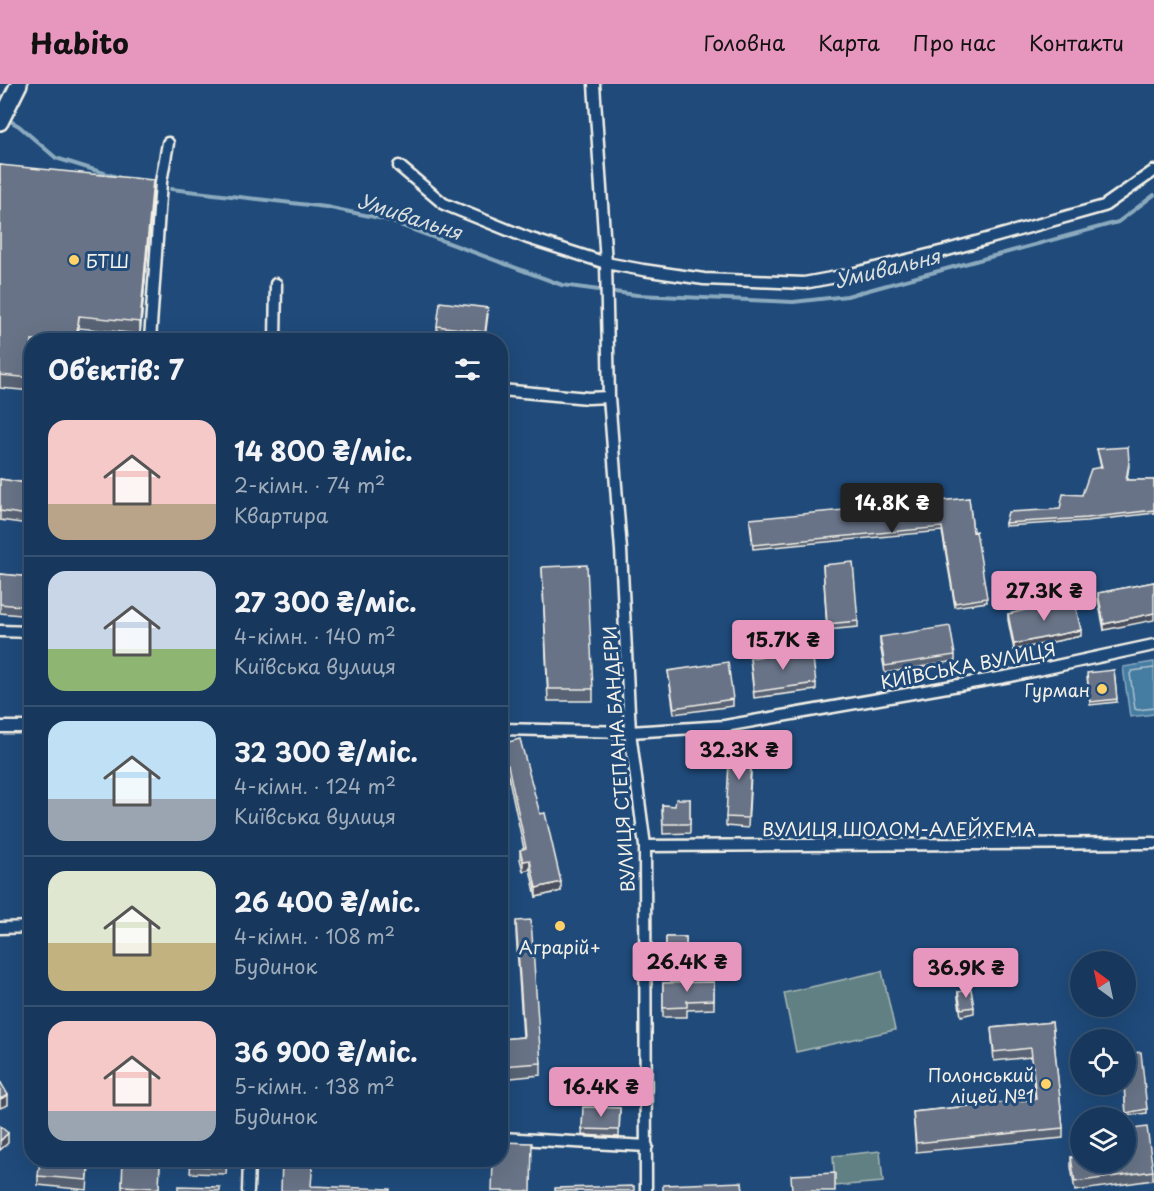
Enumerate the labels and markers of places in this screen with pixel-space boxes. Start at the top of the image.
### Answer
place label: БТШ [86,247,129,274]
marker: БТШ [67,253,81,267]
pin: 14.8K ₴ [837,483,947,534]
pin: 27.3K ₴ [989,571,1099,622]
pin: 15.7K ₴ [728,620,838,671]
place label: Гурман [1024,676,1090,703]
marker: Гурман [1095,682,1109,696]
pin: 32.3K ₴ [684,730,794,781]
marker: Аграрій+ [553,919,567,933]
place label: Аграрій+ [519,933,601,960]
pin: 26.4K ₴ [632,942,742,993]
pin: 36.9K ₴ [911,948,1021,999]
place label: Полонський ліцей №1 [928,1061,1034,1109]
pin: 16.4K ₴ [546,1067,656,1118]
marker: Полонський ліцей №1 [1039,1077,1053,1091]

